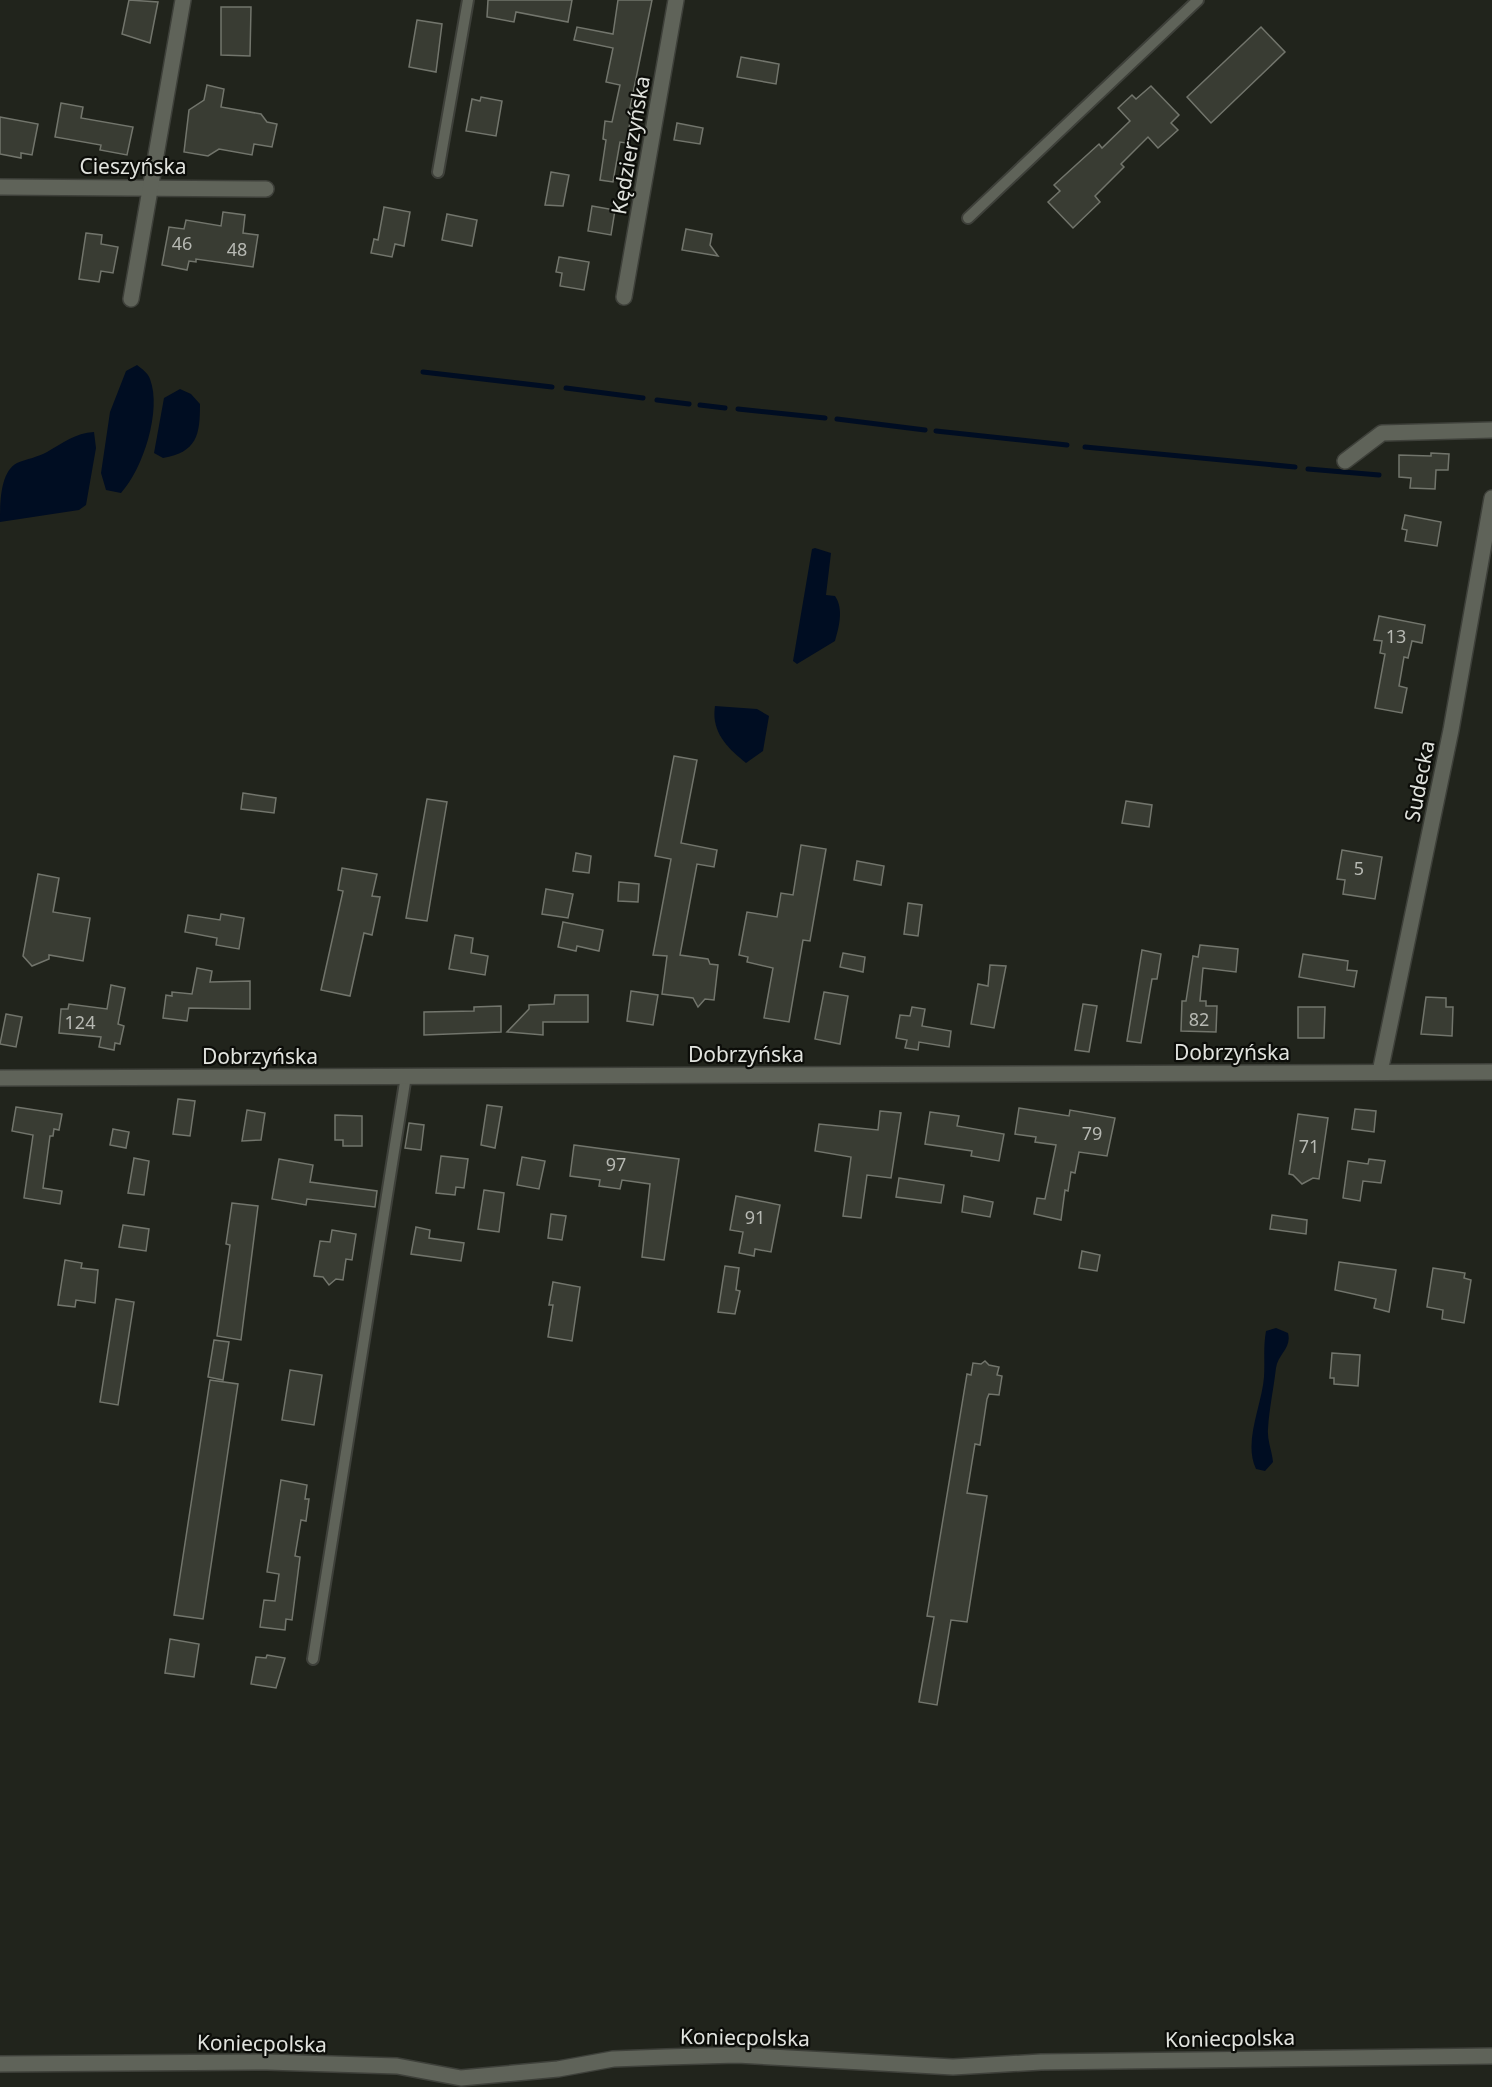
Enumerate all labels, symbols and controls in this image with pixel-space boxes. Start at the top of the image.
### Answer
street label: Kędzierzyńska [604,74,656,216]
street label: Cieszyńska [79,152,187,180]
house number: 46 [172,231,192,255]
house number: 48 [227,237,247,261]
house number: 13 [1386,624,1406,648]
street label: Sudecka [1397,738,1441,824]
house number: 5 [1354,856,1364,880]
house number: 82 [1189,1007,1209,1031]
house number: 124 [65,1010,95,1034]
street label: Dobrzyńska [1174,1038,1290,1066]
street label: Dobrzyńska [688,1040,804,1068]
street label: Dobrzyńska [202,1042,318,1070]
house number: 79 [1082,1121,1102,1145]
house number: 71 [1299,1134,1319,1158]
house number: 97 [606,1152,626,1176]
house number: 91 [745,1205,765,1229]
street label: Koniecpolska [680,2022,810,2052]
street label: Koniecpolska [1165,2023,1295,2053]
street label: Koniecpolska [197,2028,327,2058]

